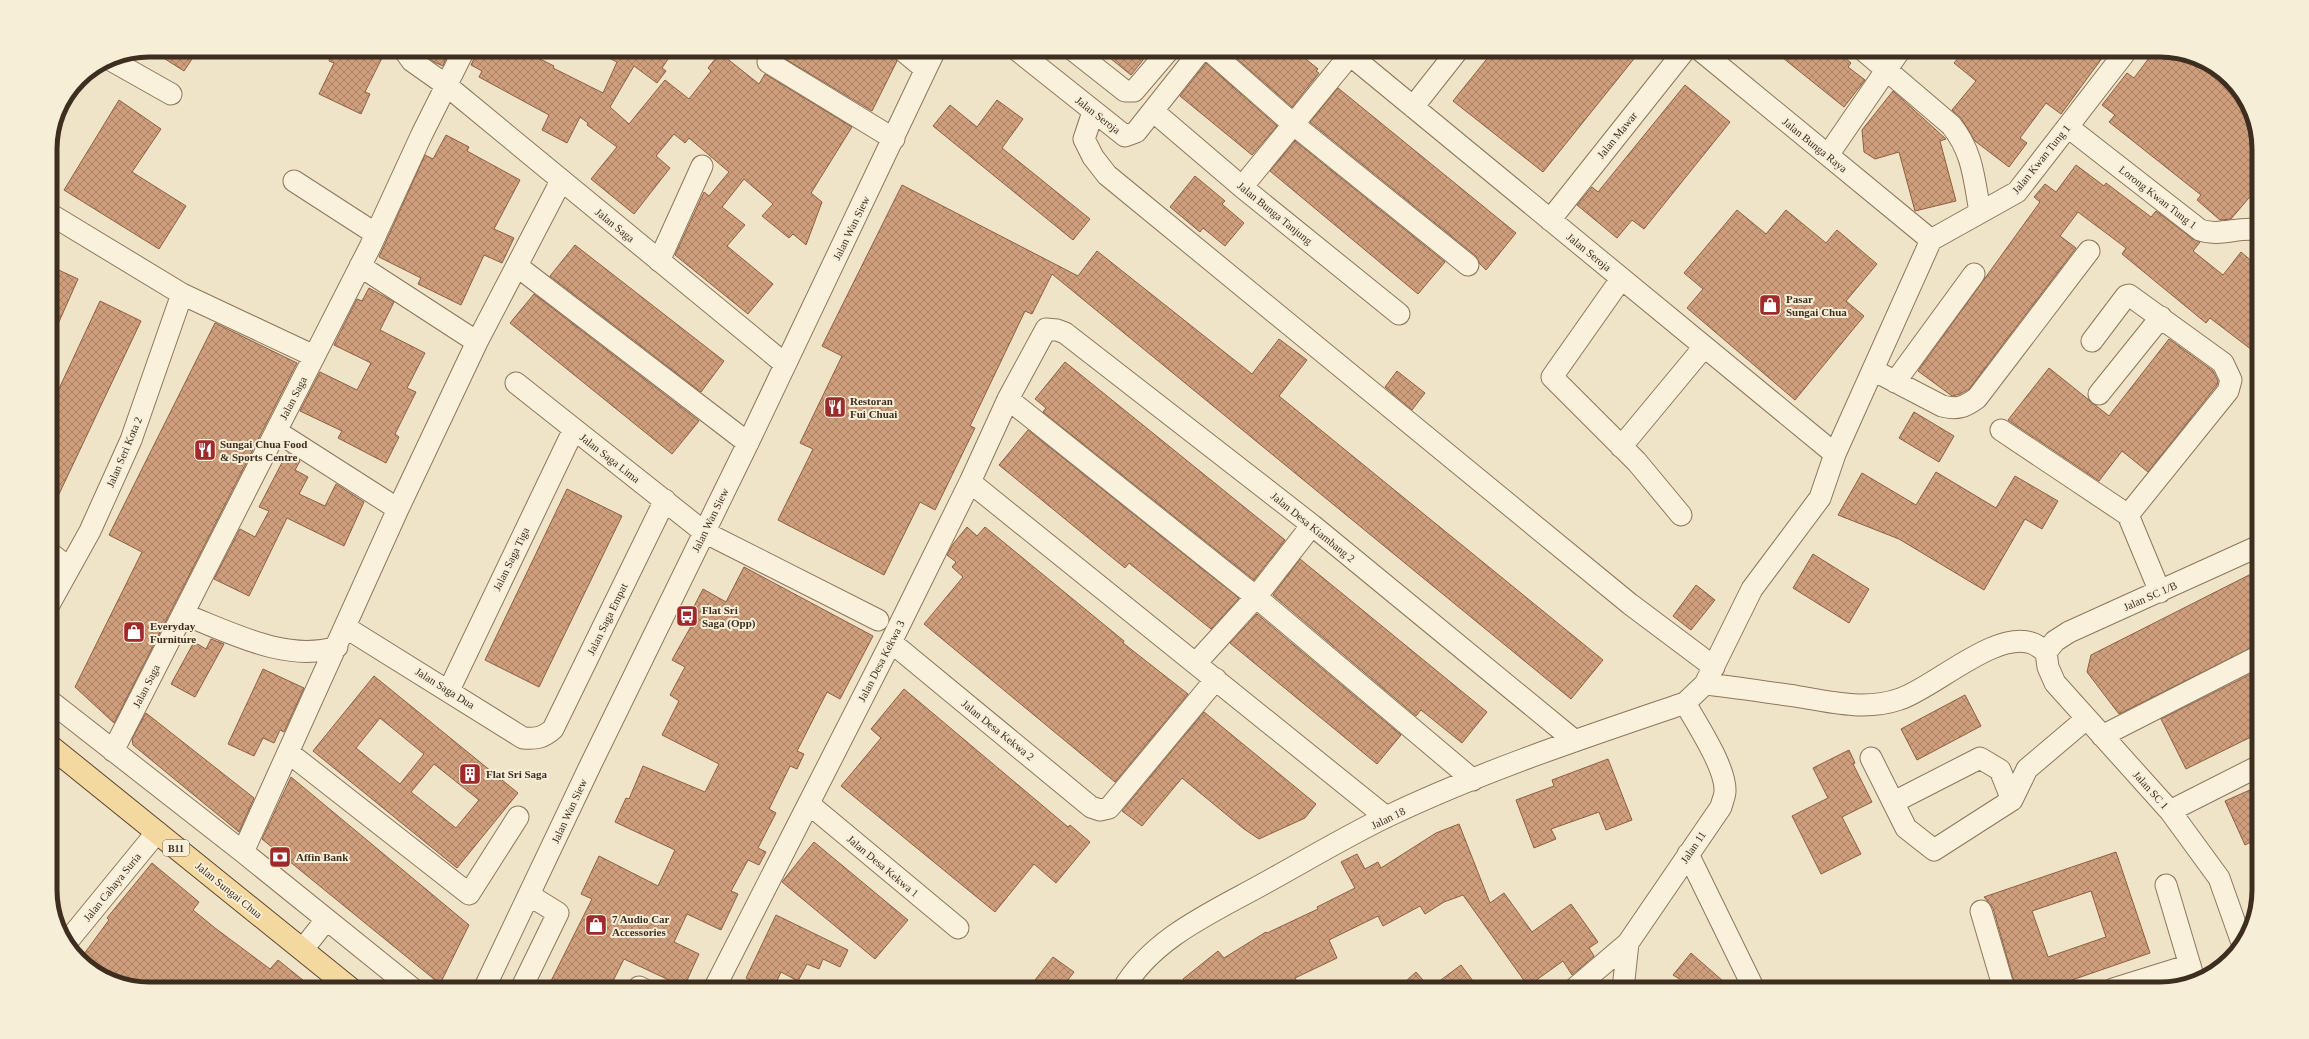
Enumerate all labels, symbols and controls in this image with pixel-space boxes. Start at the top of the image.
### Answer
street label: Jalan Seroja [1073,94,1123,136]
street label: Jalan Mawar [1595,109,1640,161]
street label: Jalan Bunga Raya [1780,115,1850,175]
street label: Jalan Kwan Tung 1 [2010,122,2072,196]
street label: Lorong Kwan Tung 1 [2117,163,2199,231]
street label: Jalan Bunga Tanjung [1235,179,1315,247]
street label: Jalan Wan Siew [830,194,872,262]
street label: Jalan Saga [593,206,637,244]
street label: Jalan Seroja [1564,231,1614,274]
shop icon: Pasar Sungai Chua [1757,292,1783,318]
place label: Pasar Sungai Chua [1786,293,1847,318]
street label: Jalan Saga [277,374,309,422]
restaurant icon: Restoran Fui Chuai [822,394,848,420]
place label: Restoran Fui Chuai [850,395,897,420]
street label: Jalan Seri Kota 2 [104,415,144,489]
street label: Jalan Saga Lima [578,431,642,485]
restaurant icon: Sungai Chua Food & Sports Centre [192,437,218,463]
place label: Sungai Chua Food & Sports Centre [220,438,307,463]
street label: Jalan Wan Siew [689,486,731,554]
street label: Jalan Desa Kiambang 2 [1269,490,1357,564]
street label: Jalan Saga Tiga [490,525,532,593]
street label: Jalan SC 1/B [2121,579,2179,613]
street label: Jalan Saga Empat [584,581,630,657]
bus stop icon: Flat Sri Saga (Opp) [674,603,700,629]
place label: Flat Sri Saga (Opp) [702,604,756,630]
street label: Jalan Desa Kekwa 3 [855,618,907,704]
shop icon: Everyday Furniture [121,619,147,645]
place label: Everyday Furniture [150,620,196,645]
street label: Jalan Saga [130,662,162,710]
street label: Jalan Saga Dua [413,665,477,711]
street label: Jalan Desa Kekwa 2 [959,697,1037,763]
building icon: Flat Sri Saga [457,761,483,787]
place label: Flat Sri Saga [486,768,548,780]
street label: Jalan SC 1 [2131,768,2171,812]
street label: Jalan Wan Siew [549,777,589,845]
street label: Jalan 18 [1369,804,1407,831]
street label: Jalan 11 [1678,829,1708,865]
street label: Jalan Desa Kekwa 1 [845,833,921,899]
road number: B11 [163,840,189,856]
bank icon: Affin Bank [267,844,293,870]
street label: Jalan Cahaya Suria [81,850,143,924]
place label: Affin Bank [296,851,349,863]
street label: Jalan Sungai Chua [193,860,265,920]
shop icon: 7 Audio Car Accessories [583,912,609,938]
place label: 7 Audio Car Accessories [612,913,670,938]

